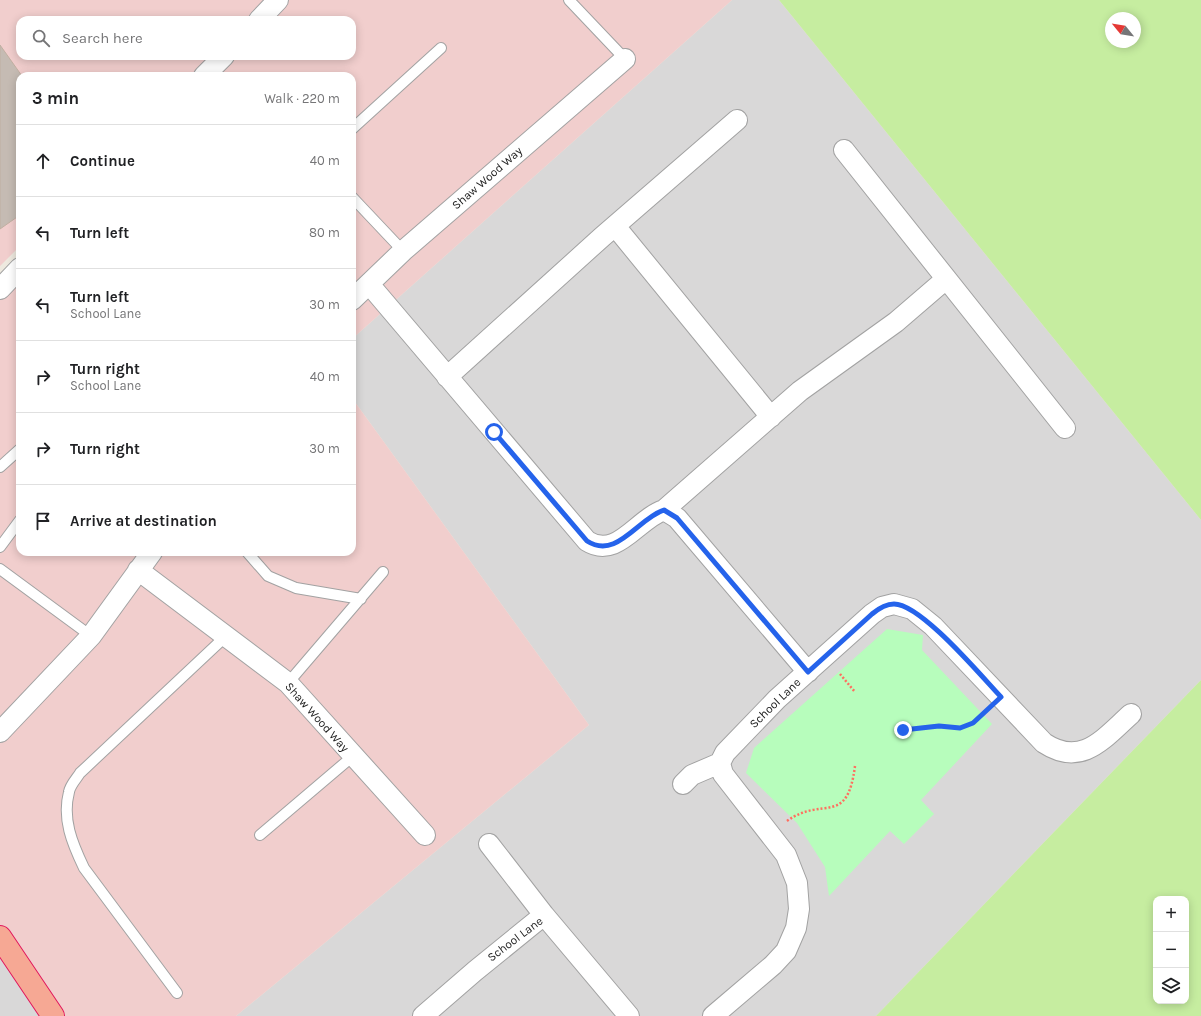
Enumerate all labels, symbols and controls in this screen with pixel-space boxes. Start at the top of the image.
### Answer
north arrow [1105,12,1141,48]
search box [16,16,356,60]
icon: search [30,27,52,49]
text: Search here [62,29,143,47]
text: 3 min [32,88,79,108]
text: Walk · 220 m [264,91,340,106]
street label: Shaw Wood Way [449,143,525,212]
icon: ahead [32,150,54,172]
text: Continue [70,152,135,170]
text: 40 m [310,153,340,168]
icon: left [32,222,54,244]
text: Turn left [70,224,129,242]
text: 80 m [309,225,340,240]
text: Turn left [70,288,129,306]
icon: left [32,294,54,316]
text: 30 m [309,297,340,312]
text: School Lane [70,306,141,321]
text: Turn right [70,360,140,378]
icon: right [32,366,54,388]
text: 40 m [310,369,340,384]
text: School Lane [70,378,141,393]
route start [485,423,503,441]
icon: right [32,438,54,460]
text: Turn right [70,440,140,458]
text: 30 m [309,441,340,456]
icon: arrive [32,510,54,532]
text: Arrive at destination [70,512,217,530]
street label: School Lane [747,675,803,731]
street label: Shaw Wood Way [282,679,352,755]
route end [894,721,912,739]
map controls [1153,896,1189,1004]
button: + [1153,896,1189,932]
street label: School Lane [485,914,545,964]
button: − [1153,932,1189,968]
button: layers [1153,968,1189,1004]

